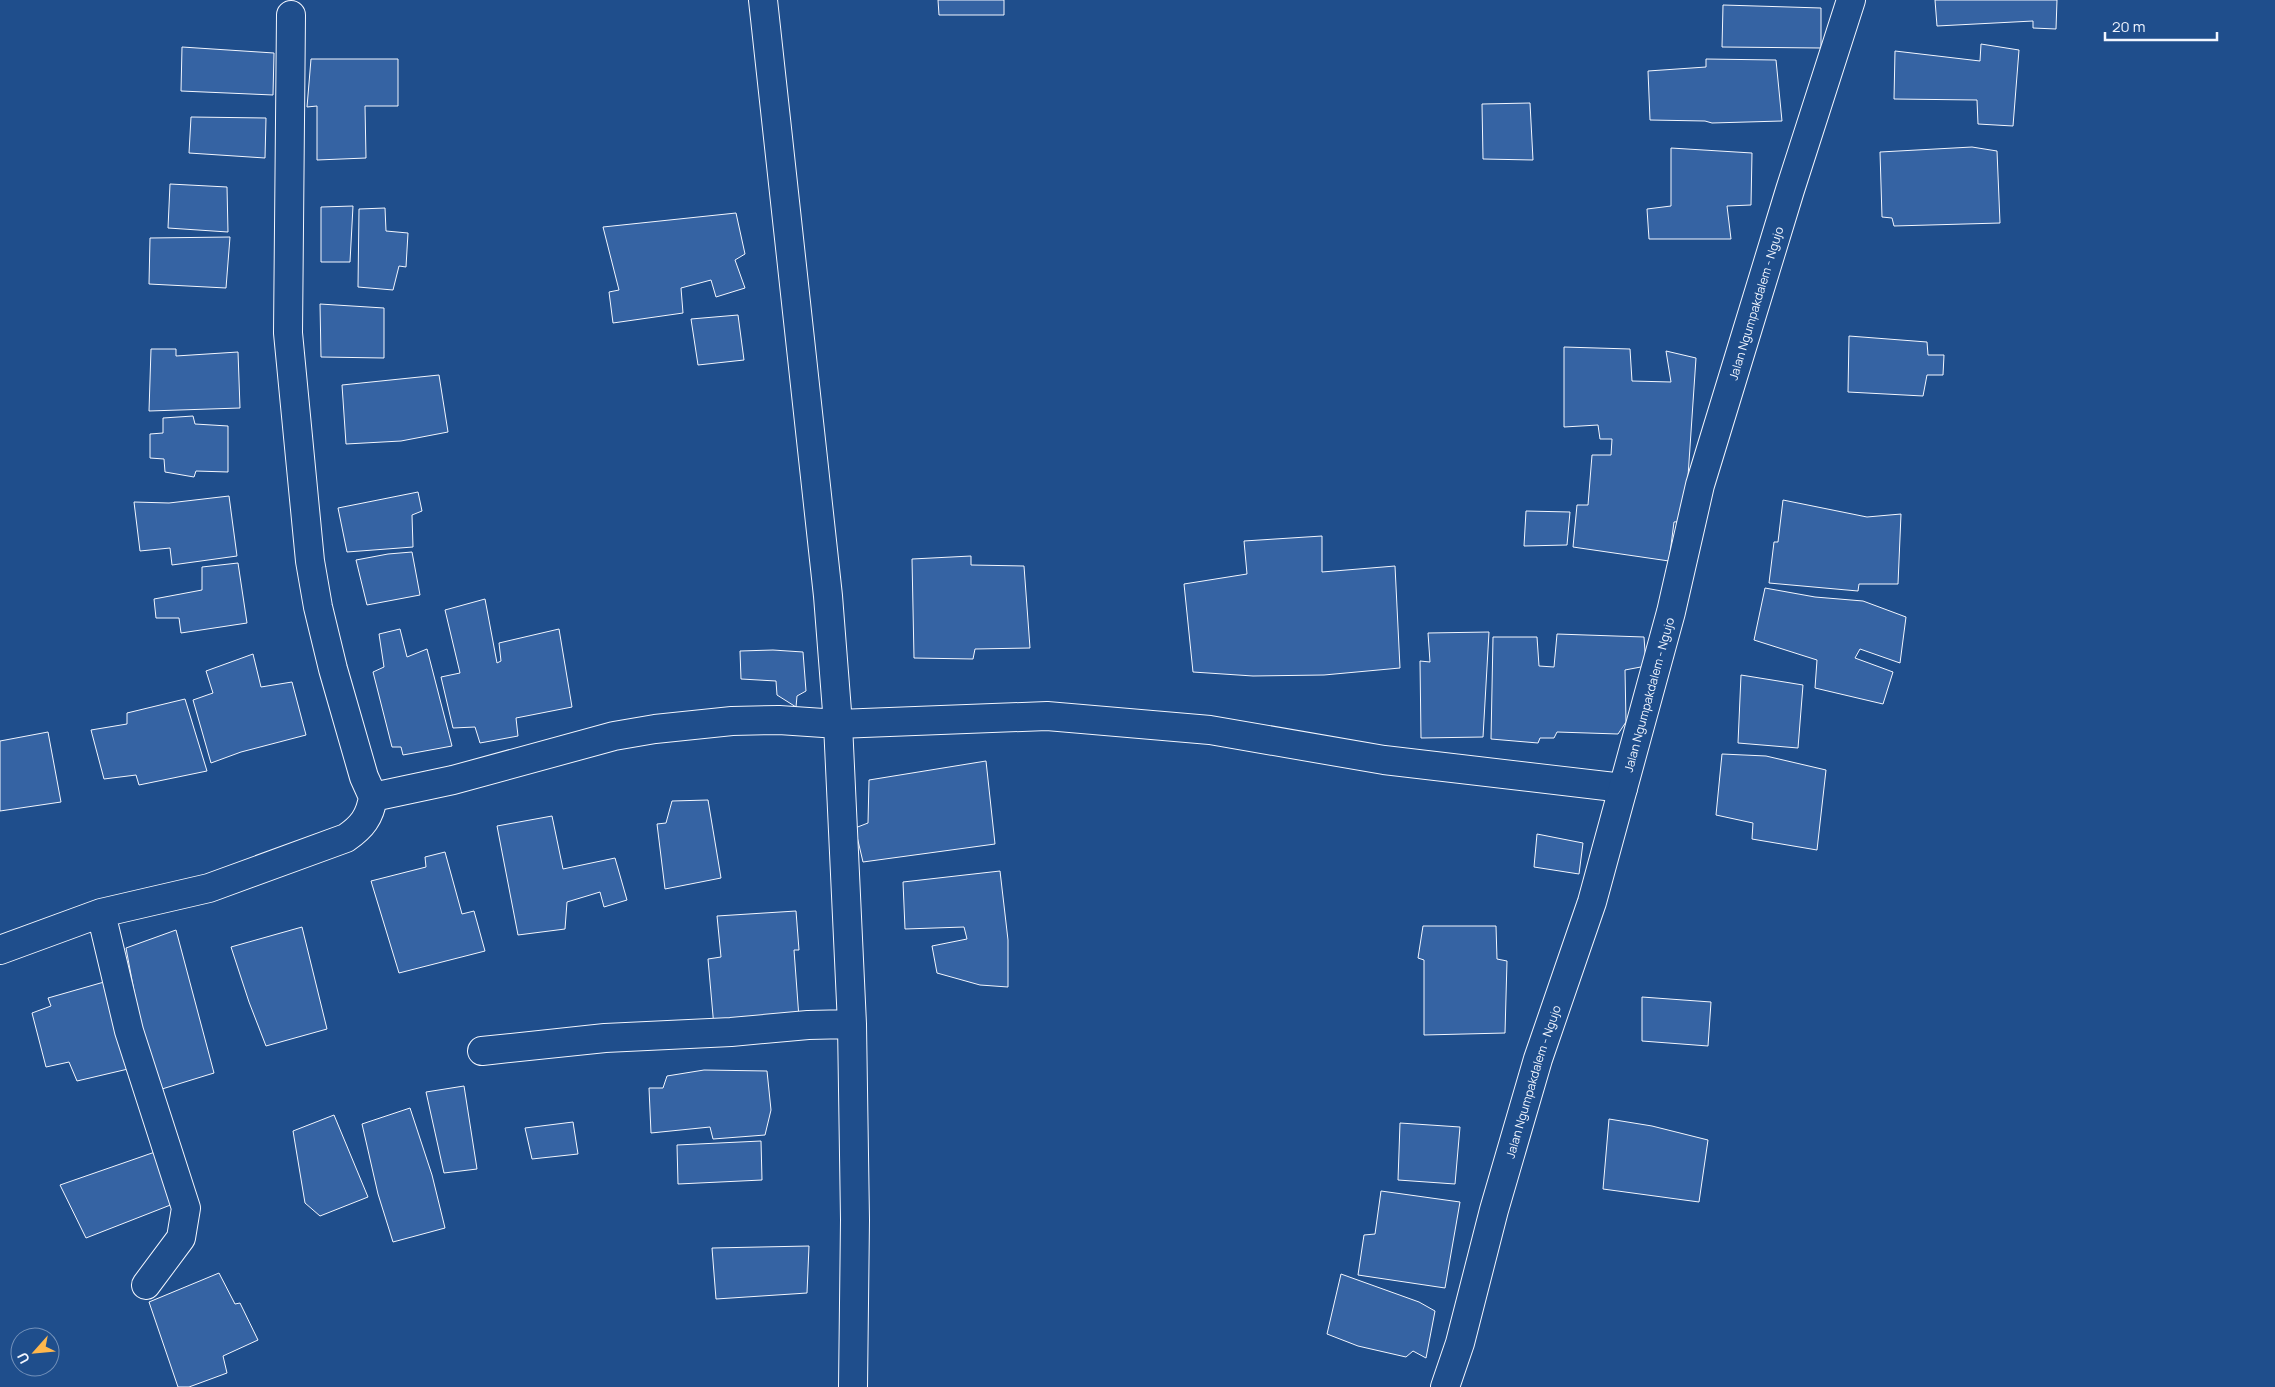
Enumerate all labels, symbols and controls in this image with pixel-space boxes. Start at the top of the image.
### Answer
scale bar [2105,10,2218,42]
text: 20 m [2112,16,2145,37]
street label: Jalan Ngumpakdalem - Ngujo [1724,224,1787,382]
street label: Jalan Ngumpakdalem - Ngujo [1619,615,1678,774]
street label: Jalan Ngumpakdalem - Ngujo [1501,1003,1565,1160]
north arrow [10,1327,60,1377]
text: U [12,1349,34,1367]

